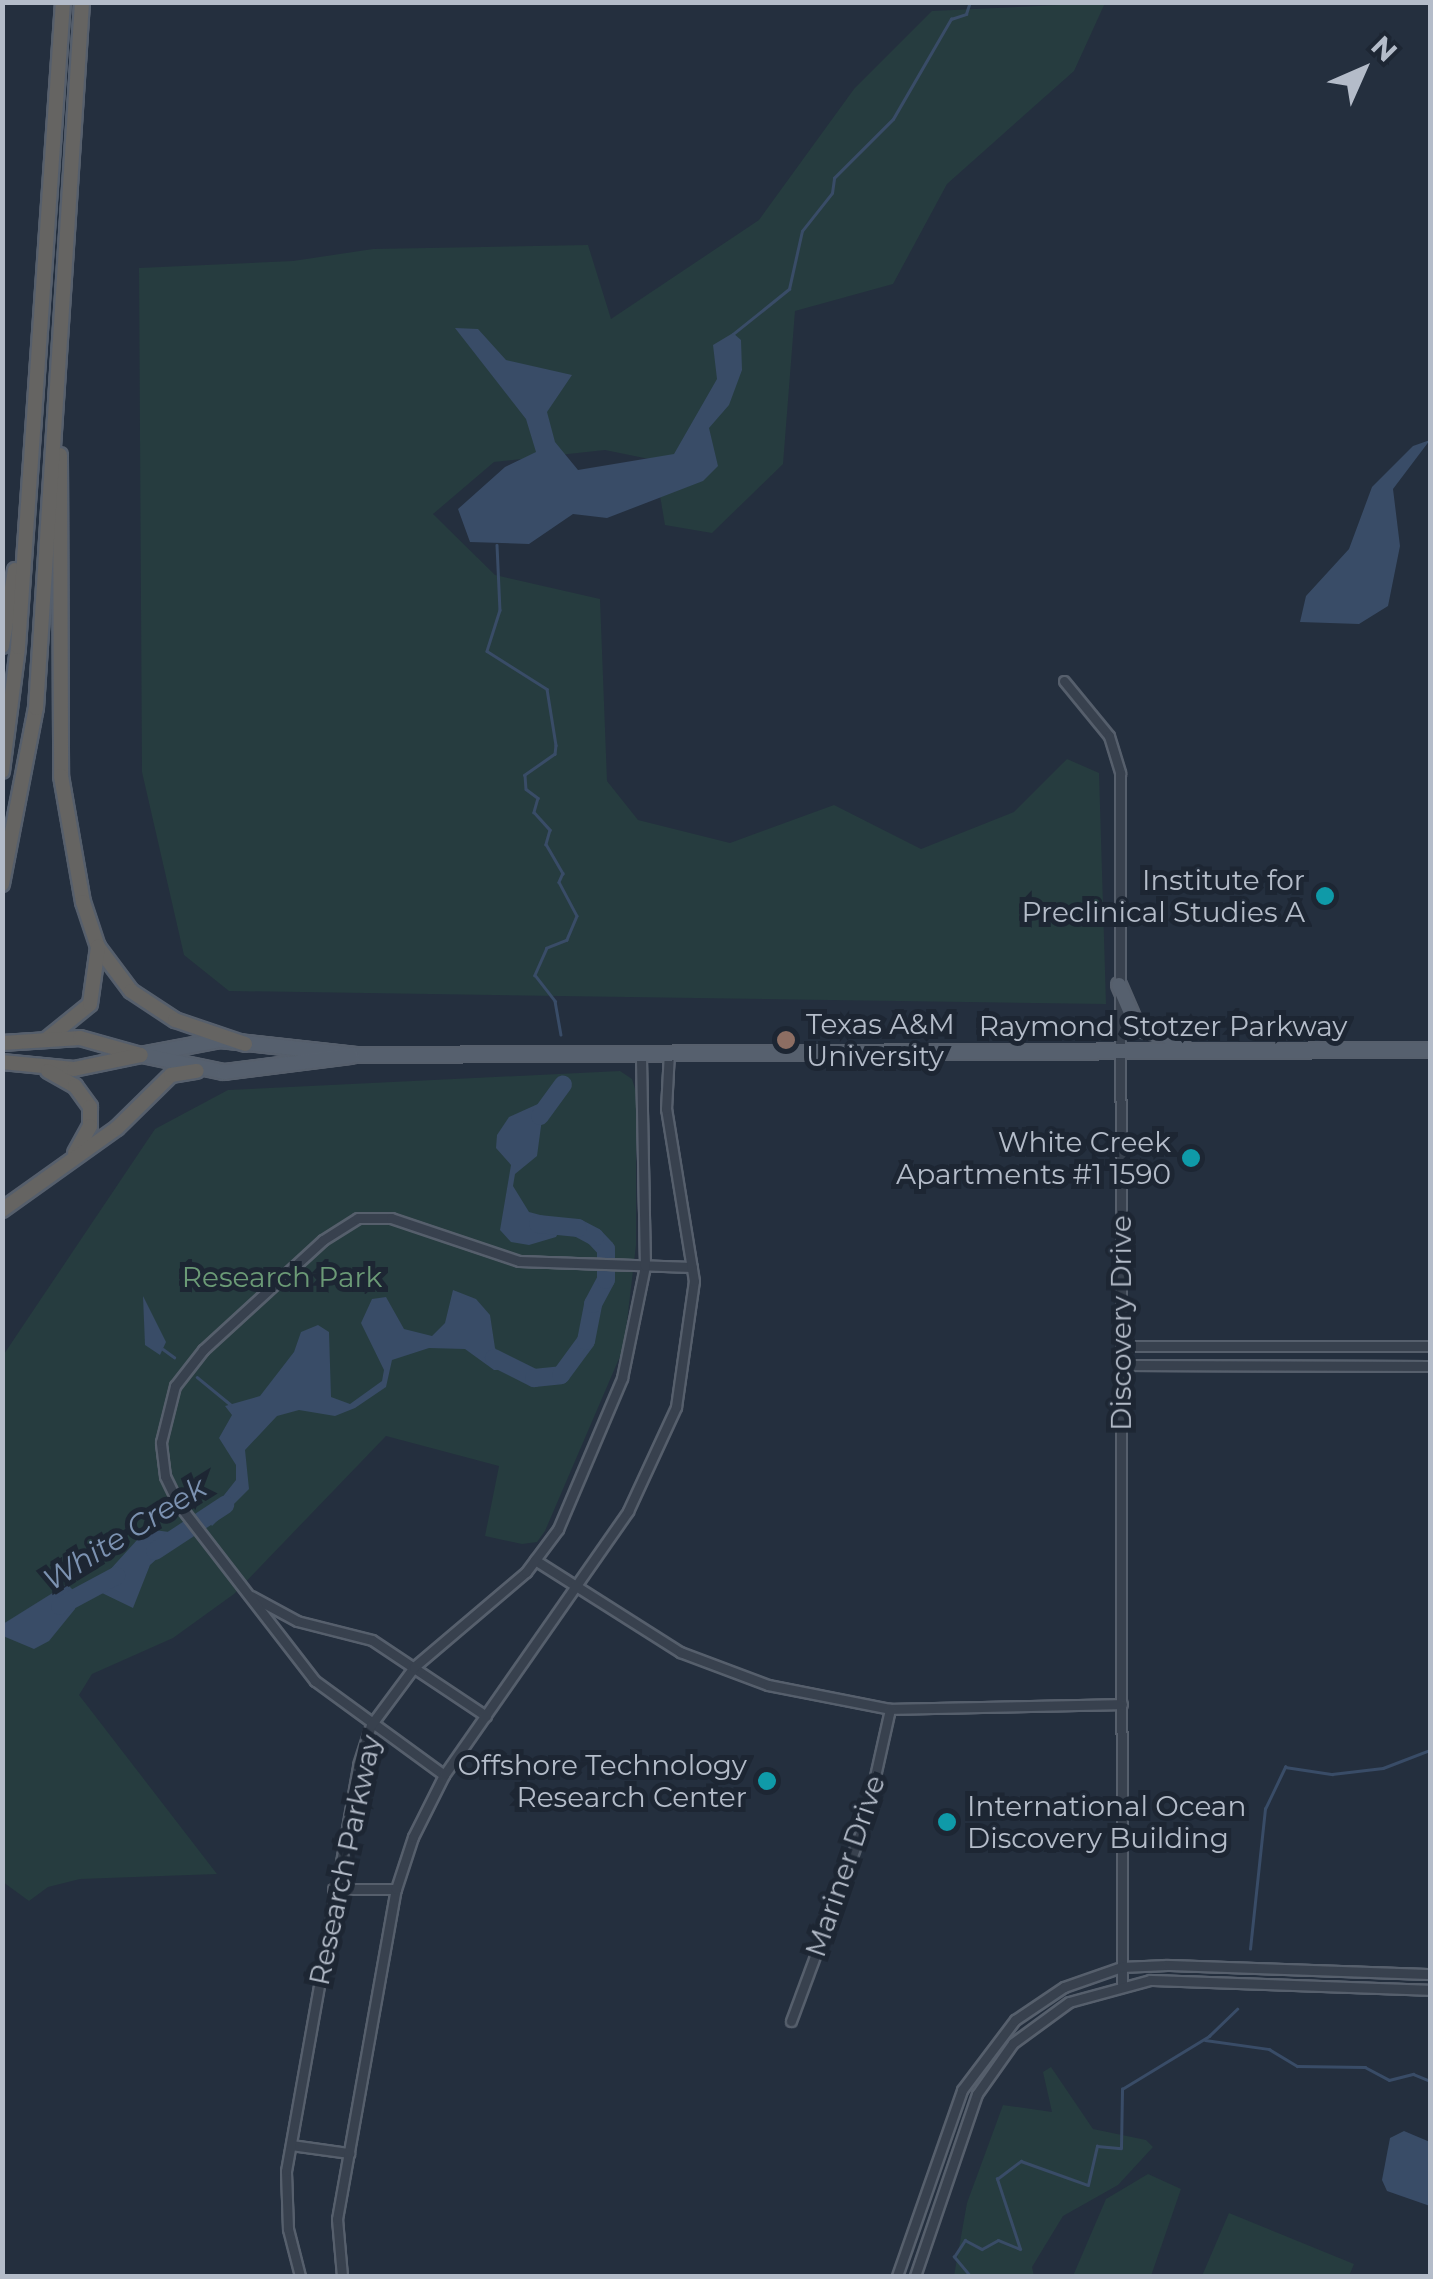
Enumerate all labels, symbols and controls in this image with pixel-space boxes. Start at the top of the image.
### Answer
north arrow [1313,20,1413,120]
text: N [1364,29,1404,69]
place label: Institute for Preclinical Studies A [1022,863,1305,929]
marker: Institute for Preclinical Studies A [1314,885,1336,907]
place label: Texas A&M University [806,1007,955,1073]
street label: Raymond Stotzer Parkway [979,1009,1347,1043]
marker: Texas A&M University [775,1029,797,1051]
place label: White Creek Apartments #1 1590 [896,1125,1171,1191]
marker: White Creek Apartments #1 1590 [1180,1147,1202,1169]
street label: Discovery Drive [1104,1215,1138,1431]
park label: Research Park [182,1260,382,1294]
water label: White Creek [37,1470,213,1598]
street label: Research Parkway [302,1732,388,1988]
place label: Offshore Technology Research Center [457,1748,747,1814]
marker: Offshore Technology Research Center [756,1770,778,1792]
street label: Mariner Drive [798,1771,892,1961]
place label: International Ocean Discovery Building [967,1789,1246,1855]
marker: International Ocean Discovery Building [936,1811,958,1833]

